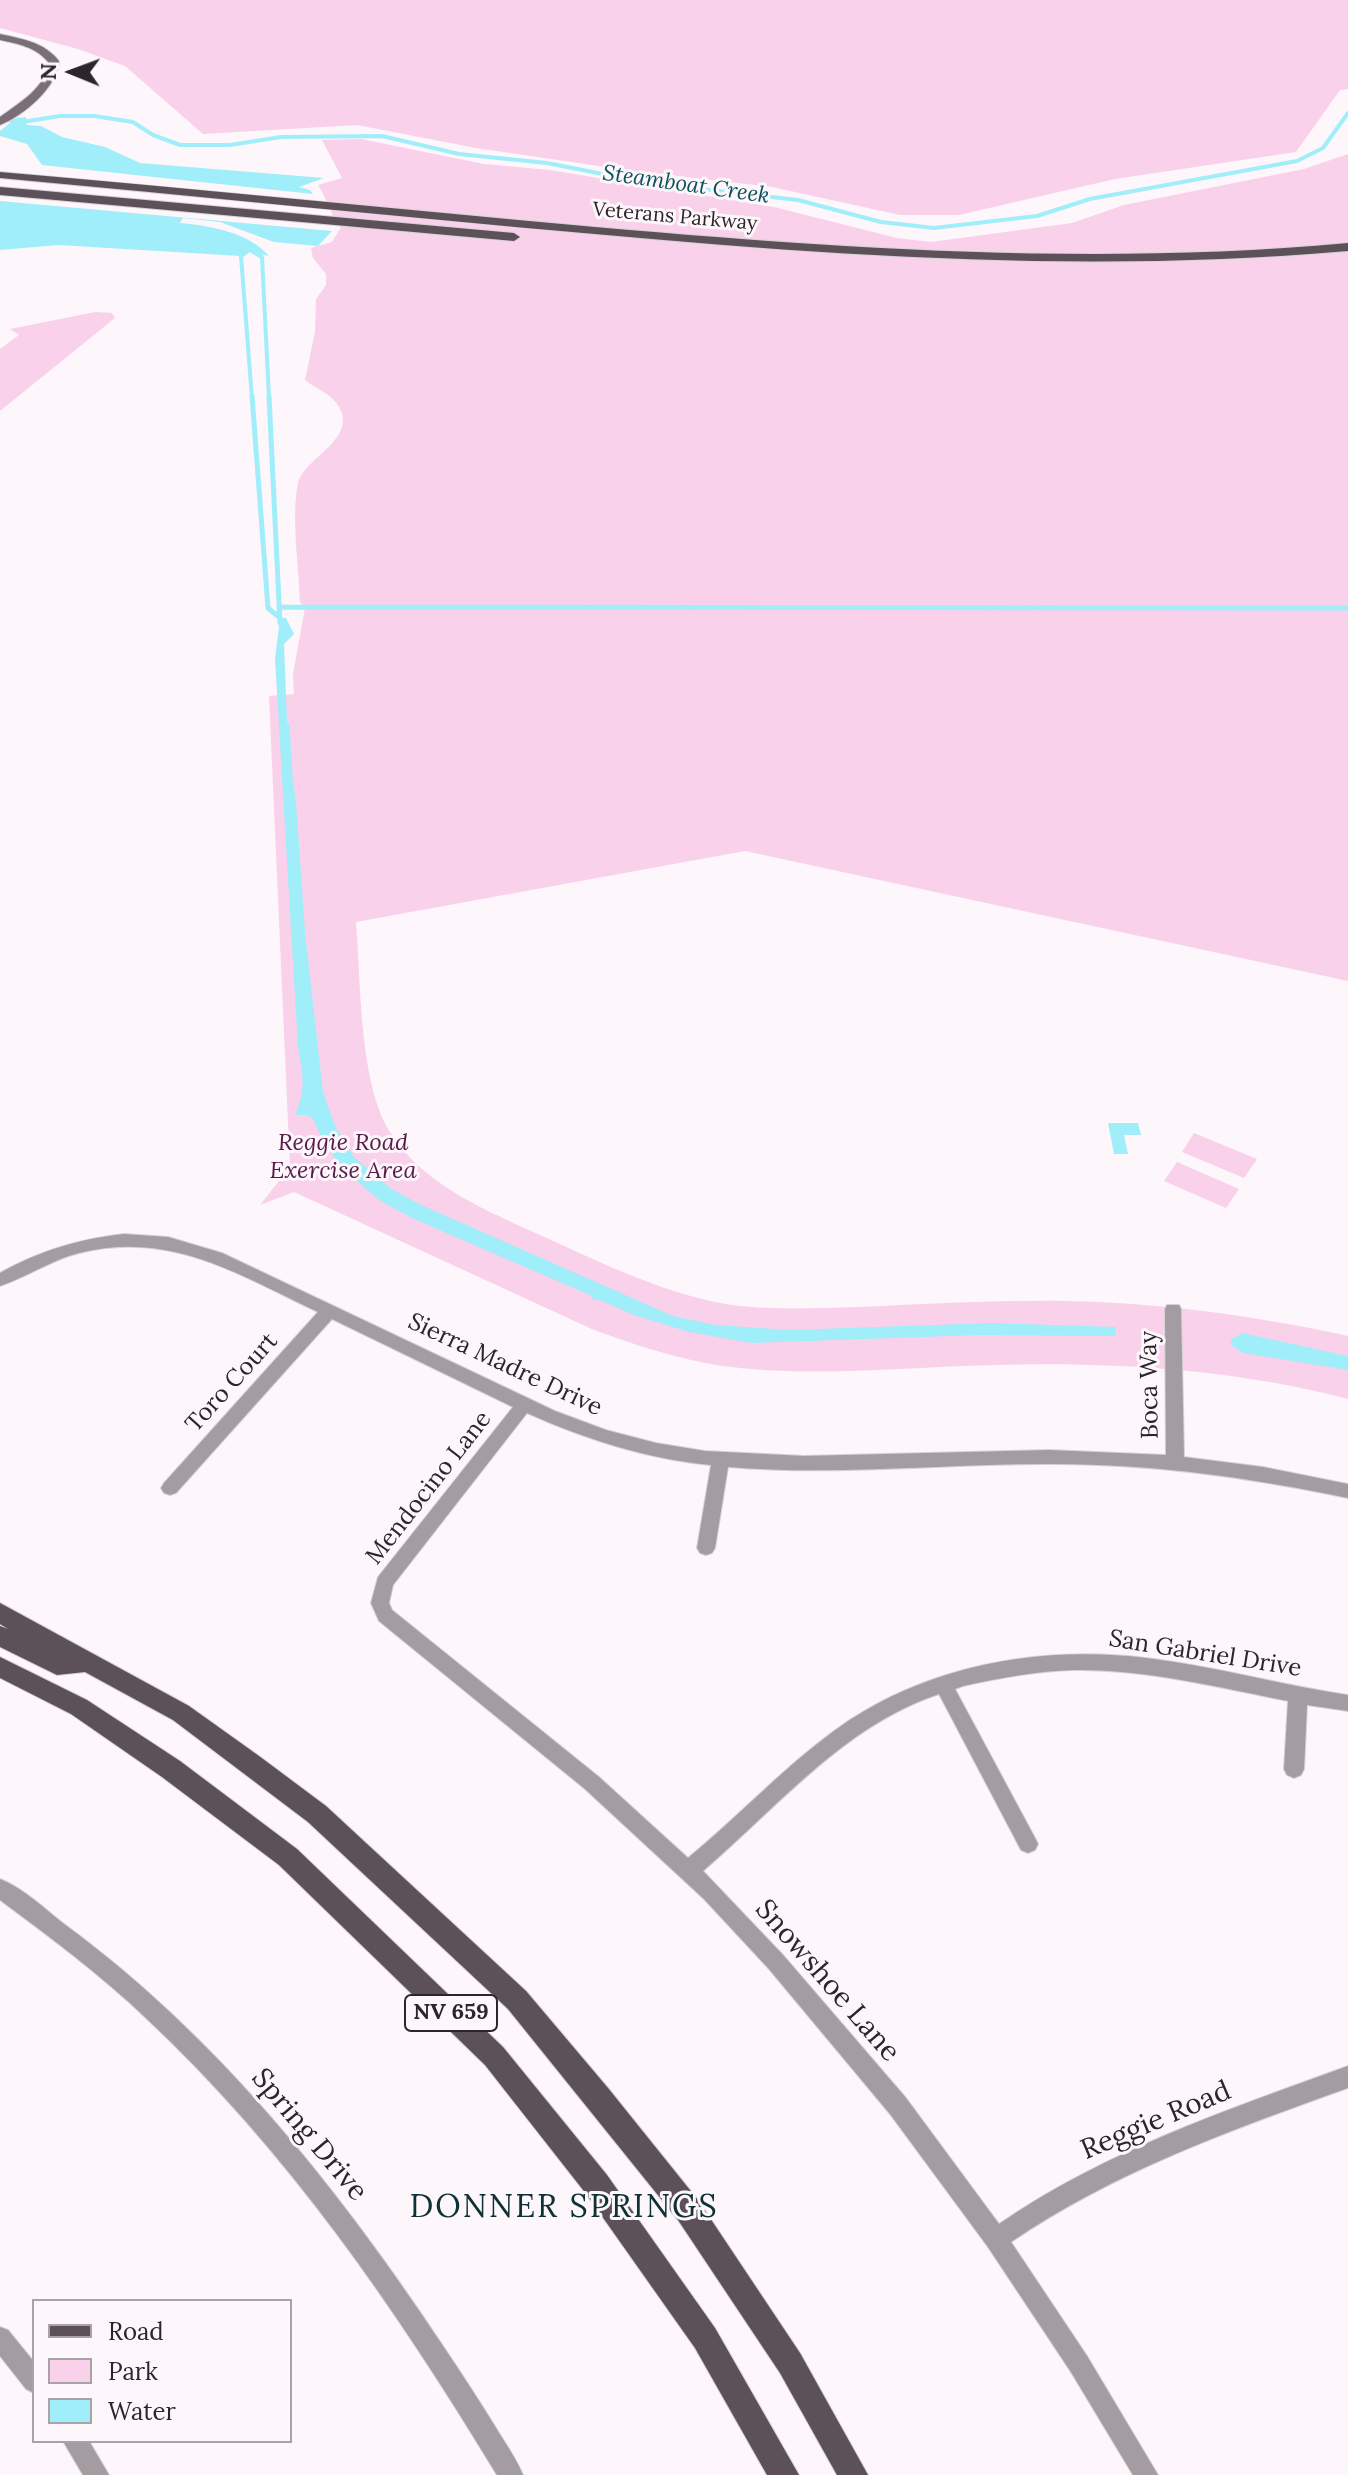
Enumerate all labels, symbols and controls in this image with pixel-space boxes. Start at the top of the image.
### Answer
north arrow [32,32,112,112]
text: N [34,63,62,80]
water label: Steamboat Creek [601,160,771,210]
street label: Veterans Parkway [592,198,758,236]
park label: Reggie Road Exercise Area [269,1129,417,1185]
street label: Sierra Madre Drive [403,1307,607,1423]
street label: Toro Court [180,1327,284,1439]
street label: Boca Way [1135,1331,1165,1439]
street label: Mendocino Lane [360,1406,498,1570]
street label: San Gabriel Drive [1107,1625,1303,1683]
street label: Snowshoe Lane [748,1893,906,2069]
road number: NV 659 [405,1995,497,2031]
street label: Spring Drive [244,2062,374,2208]
street label: Reggie Road [1076,2074,1236,2168]
district label: DONNER SPRINGS [409,2189,719,2227]
legend [32,2299,292,2443]
text: Road [108,2316,164,2347]
text: Park [108,2356,158,2387]
text: Water [108,2396,176,2427]

